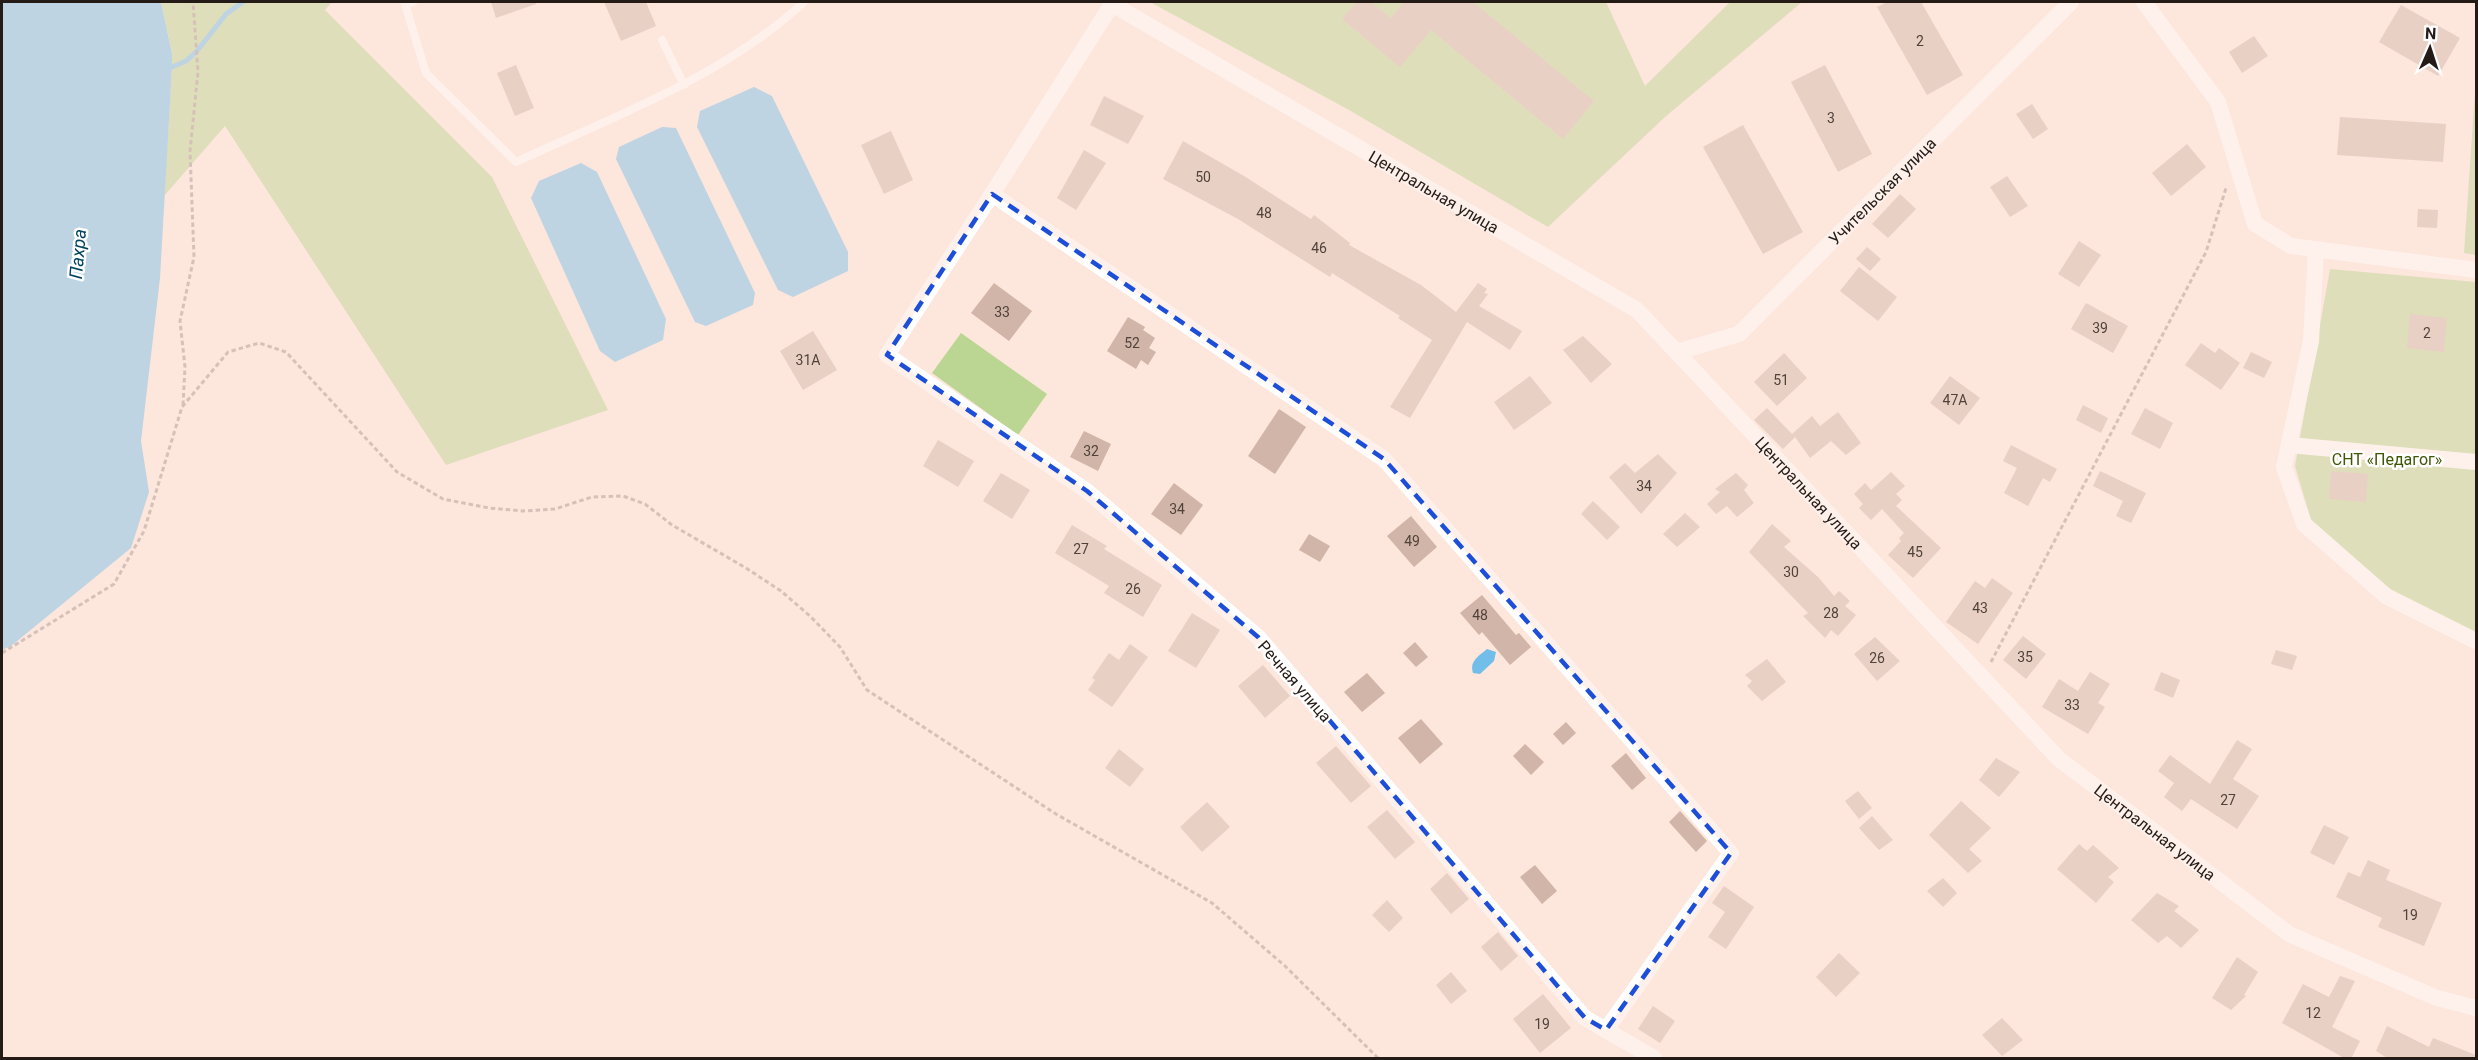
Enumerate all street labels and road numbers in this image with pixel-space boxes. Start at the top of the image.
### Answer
street label: Учительская улица [1825,134,1940,249]
street label: Центральная улица [1365,147,1502,237]
street label: Центральная улица [1751,433,1866,553]
street label: Речная улица [1254,637,1335,726]
street label: Центральная улица [2090,780,2219,885]

